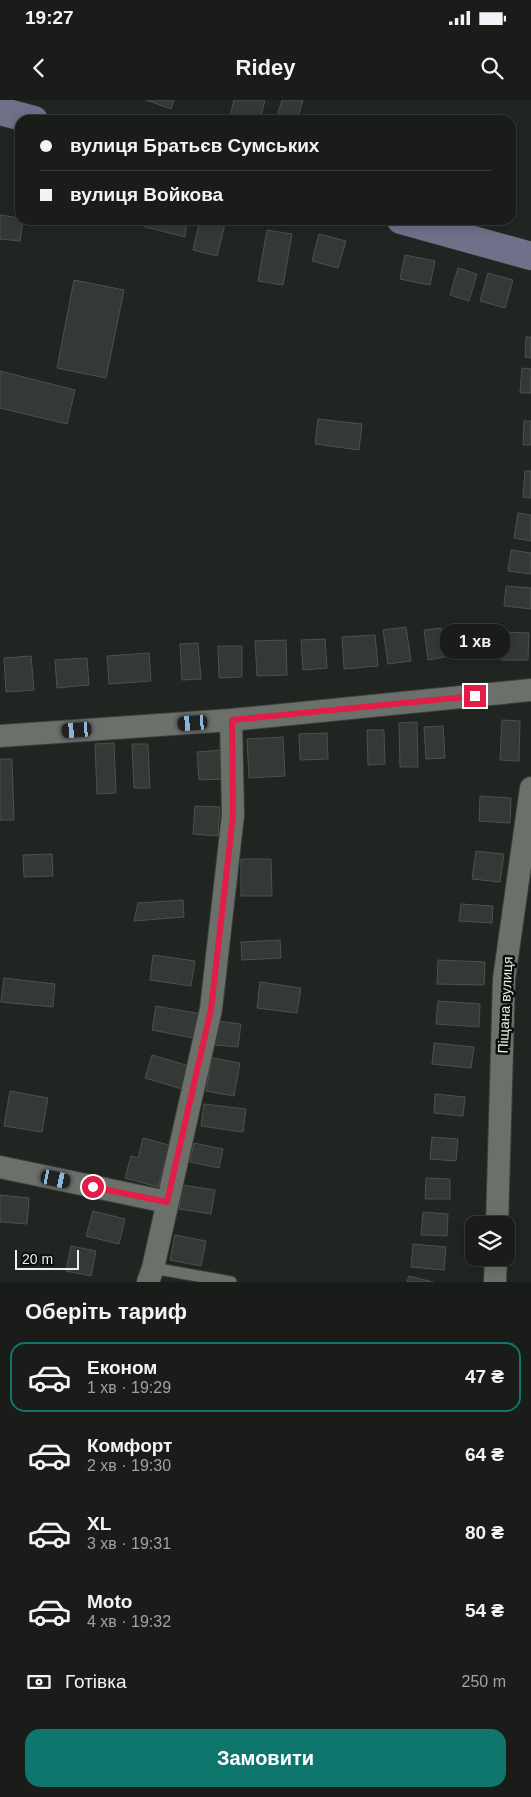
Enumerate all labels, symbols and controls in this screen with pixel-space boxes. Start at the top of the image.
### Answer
text: 19:27 [25,7,74,28]
icon: back [25,54,53,82]
icon: search [478,54,506,82]
text: Ridey [236,55,295,80]
text: вулиця Братьєв Сумських [70,135,319,156]
text: вулиця Войкова [70,184,223,205]
callout: 1 хв [440,624,510,658]
text: 1 хв [459,633,491,650]
route end [464,685,486,707]
car [177,714,208,732]
car [61,721,92,739]
street label: Піщана вулиця [494,956,516,1054]
car [39,1169,72,1189]
route start [82,1176,104,1198]
map controls [465,1216,515,1266]
button: layers [465,1216,515,1266]
scale bar [15,1247,79,1270]
text: 20 m [22,1251,53,1267]
text: Оберіть тариф [25,1299,187,1324]
icon: car [27,1355,72,1400]
text: Економ [87,1357,157,1378]
text: 47 ₴ [465,1366,504,1387]
text: 1 хв · 19:29 [87,1379,171,1396]
icon: car [27,1433,72,1478]
text: Комфорт [87,1435,172,1456]
text: 64 ₴ [465,1444,504,1465]
text: 2 хв · 19:30 [87,1457,171,1474]
icon: car [27,1511,72,1556]
text: XL [87,1513,111,1534]
text: 80 ₴ [465,1522,504,1543]
text: 3 хв · 19:31 [87,1535,171,1552]
icon: car [27,1589,72,1634]
text: Moto [87,1591,132,1612]
text: 54 ₴ [465,1600,504,1621]
text: 4 хв · 19:32 [87,1613,171,1630]
icon: cash [25,1668,53,1696]
text: Готівка [65,1671,126,1692]
text: 250 m [462,1673,506,1690]
button: Замовити [25,1729,506,1787]

